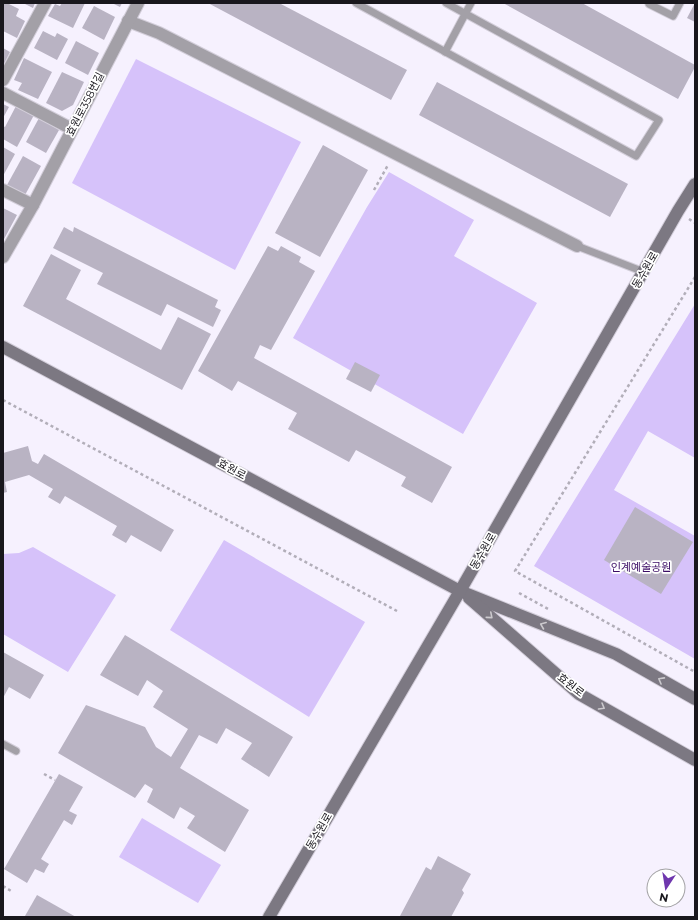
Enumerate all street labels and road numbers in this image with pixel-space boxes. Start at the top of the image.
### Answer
street label: 효원로358번길 [63,70,107,138]
street label: 동수원로 [629,249,661,291]
street label: 효원로 [215,456,249,482]
street label: 동수원로 [467,530,499,572]
street label: 효원로 [555,670,587,700]
street label: 동수원로 [303,810,335,852]

